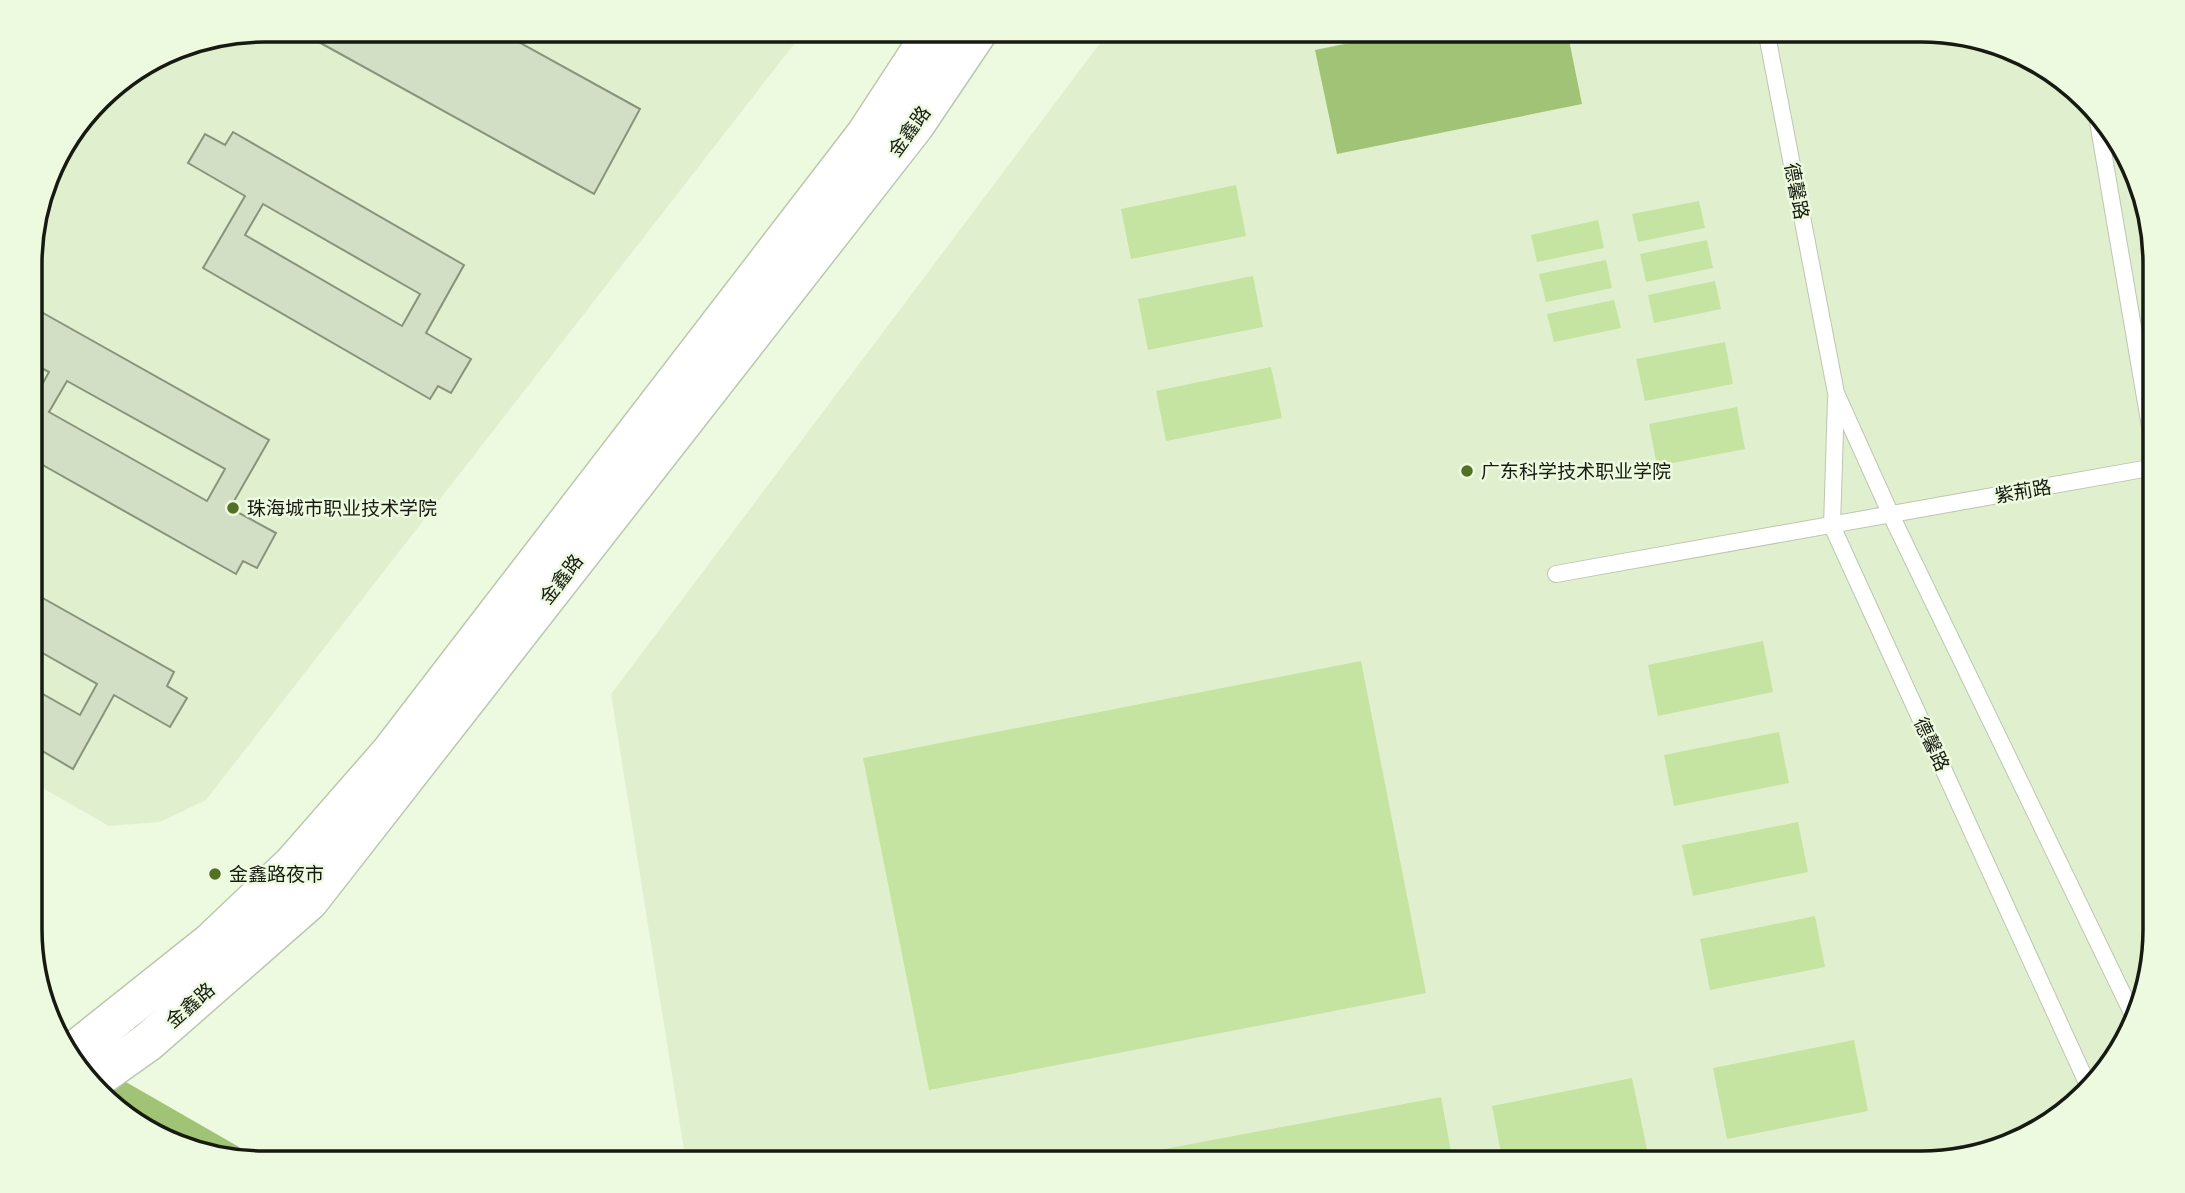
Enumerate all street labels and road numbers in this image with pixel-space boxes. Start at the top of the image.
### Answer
street label: 金鑫路 [883,101,935,161]
street label: 德馨路 [1780,161,1813,221]
street label: 紫荊路 [1993,475,2053,508]
street label: 金鑫路 [535,550,588,609]
street label: 德馨路 [1909,714,1954,775]
street label: 金鑫路 [161,978,219,1033]

